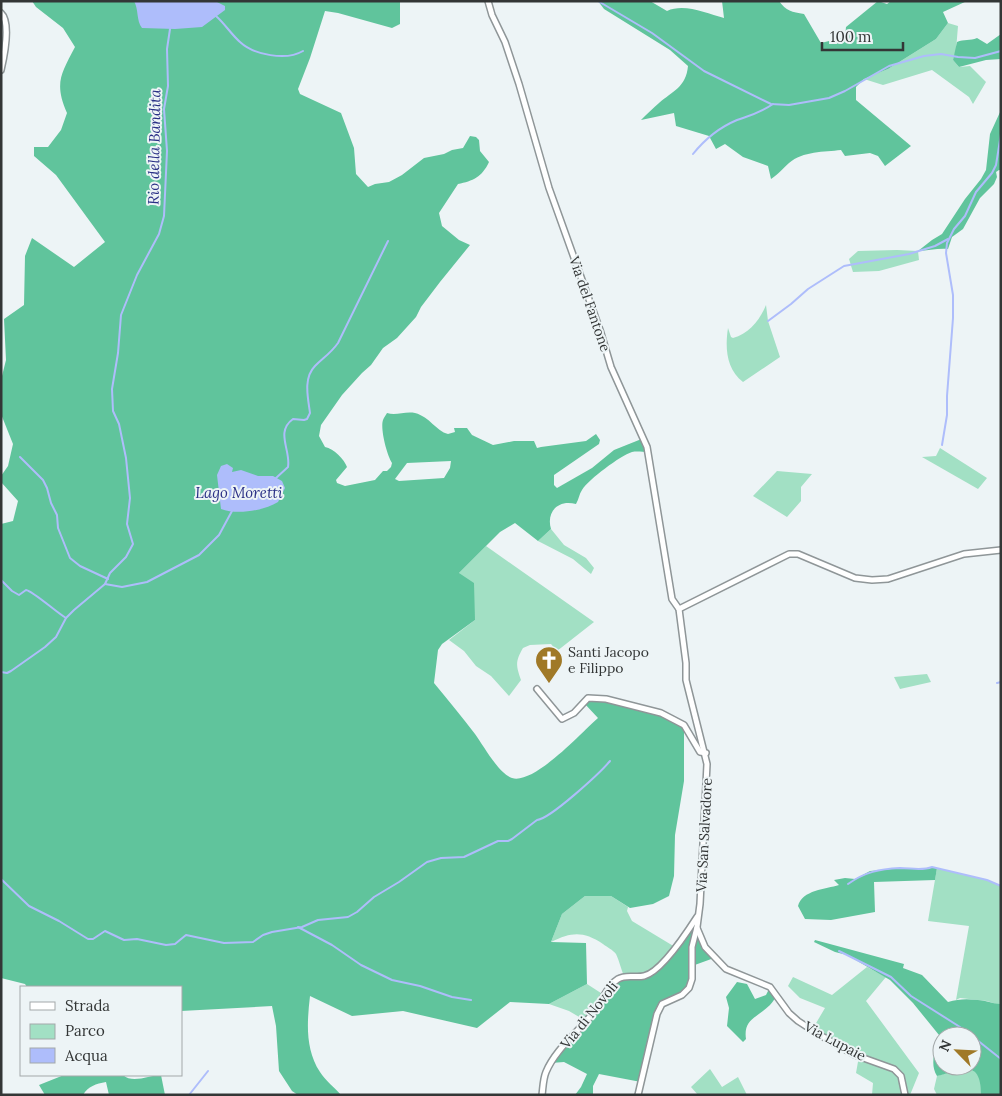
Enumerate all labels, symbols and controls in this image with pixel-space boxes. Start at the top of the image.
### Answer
scale bar [822,20,903,52]
text: 100 m [830,27,871,46]
water label: Rio della Bandita [143,88,165,205]
street label: Via del Fantone [565,253,615,354]
water label: Lago Moretti [195,483,283,502]
place label: Santi Jacopo e Filippo [568,643,649,677]
church icon: Santi Jacopo e Filippo [534,645,564,684]
street label: Via San Salvadore [692,777,716,894]
street label: Via di Novoli [556,978,622,1053]
legend [20,986,182,1076]
text: Strada [65,996,110,1015]
street label: Via Lupaie [800,1017,869,1065]
text: Parco [65,1021,105,1040]
north arrow [932,1026,982,1076]
text: N [935,1037,956,1054]
text: Acqua [64,1046,108,1065]

